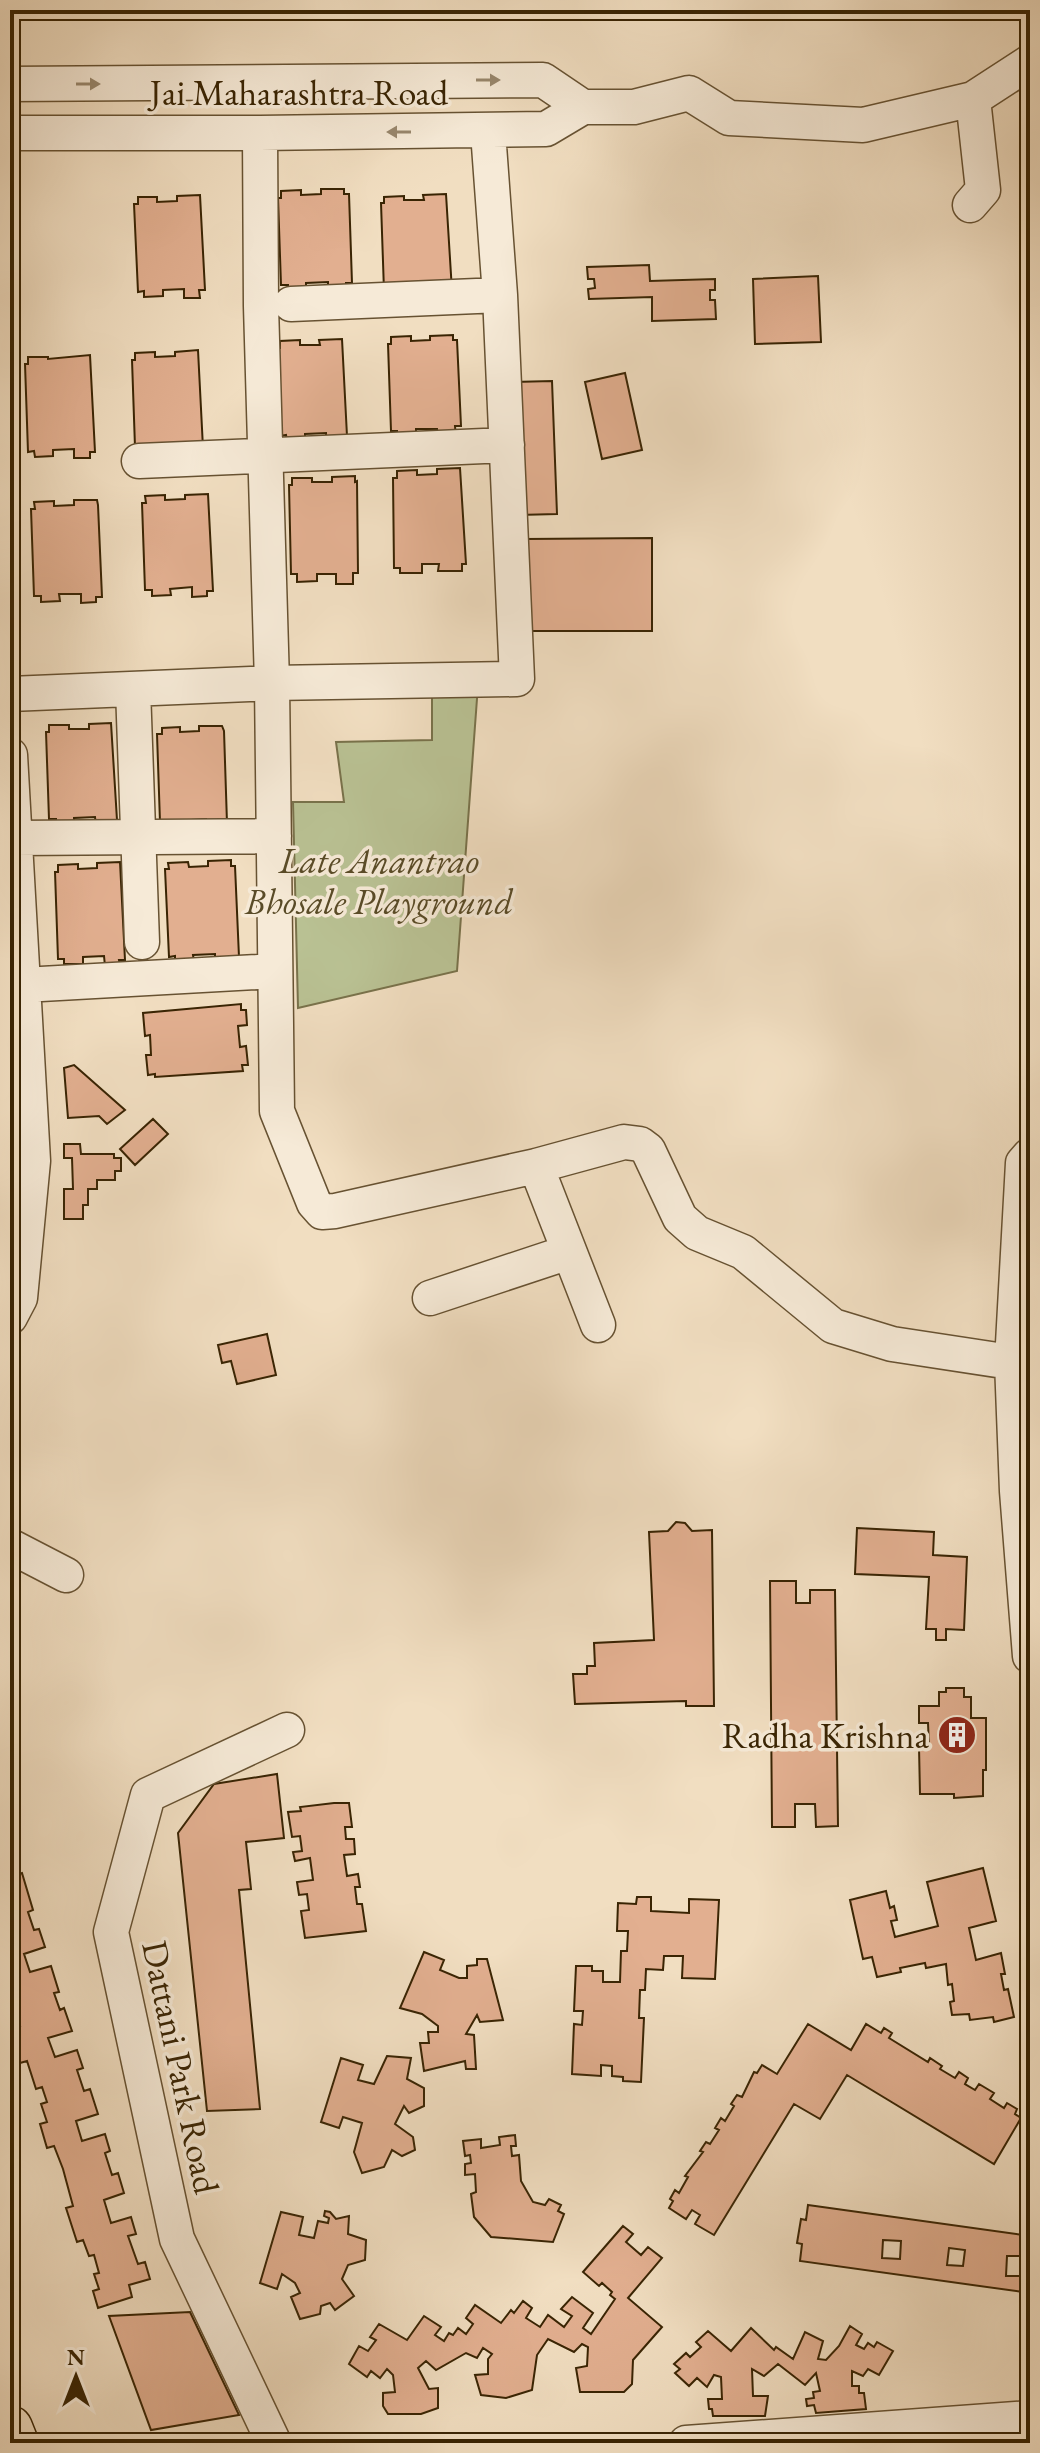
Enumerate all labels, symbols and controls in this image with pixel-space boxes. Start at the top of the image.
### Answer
street label: Jai Maharashtra Road [147,69,449,116]
one-way arrow [476,74,501,86]
one-way arrow [76,77,101,90]
one-way arrow [386,126,411,138]
park label: Late Anantrao Bhosale Playground [244,837,514,925]
place label: Radha Krishna [722,1712,930,1759]
building icon: Radha Krishna [936,1714,978,1756]
street label: Dattani Park Road [131,1936,231,2199]
north arrow [36,2337,116,2417]
text: N [67,2343,85,2372]

